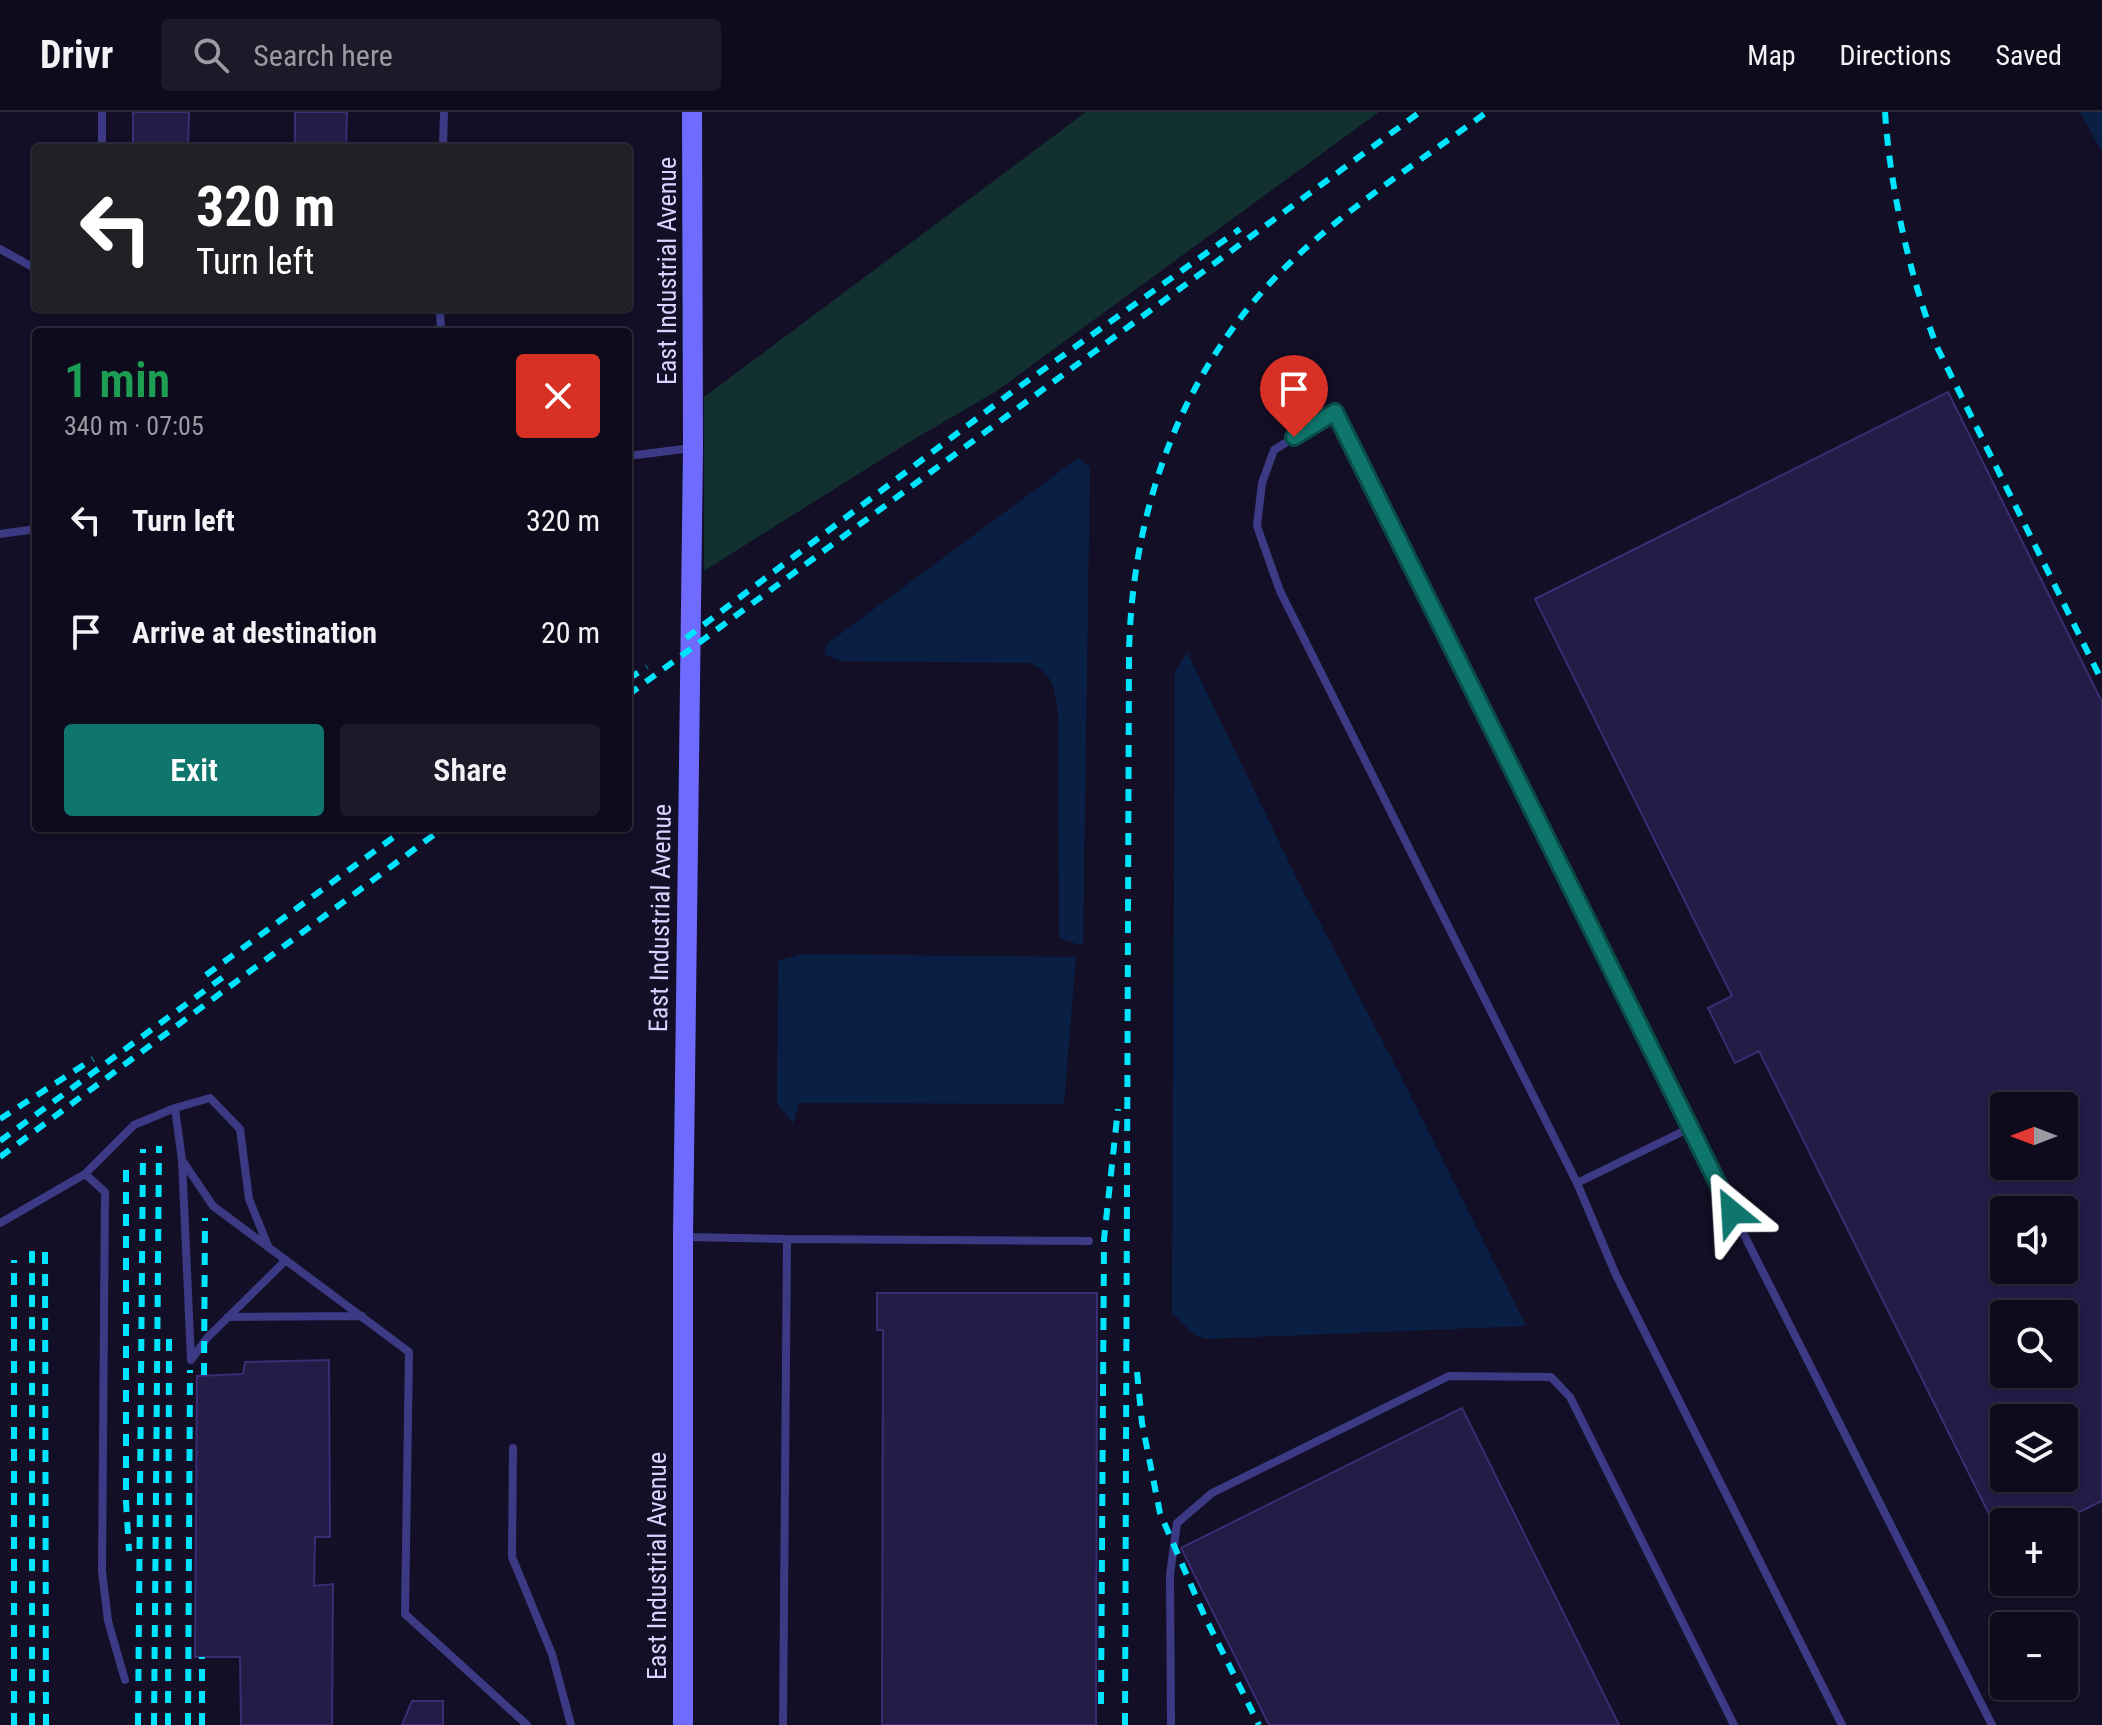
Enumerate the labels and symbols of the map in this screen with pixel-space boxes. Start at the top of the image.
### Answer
street label: East Industrial Avenue [652,157,682,385]
pin [1260,355,1328,437]
street label: East Industrial Avenue [643,804,677,1032]
north arrow [1990,1092,2078,1180]
position arrow [1690,1170,1774,1254]
street label: East Industrial Avenue [642,1452,672,1680]

